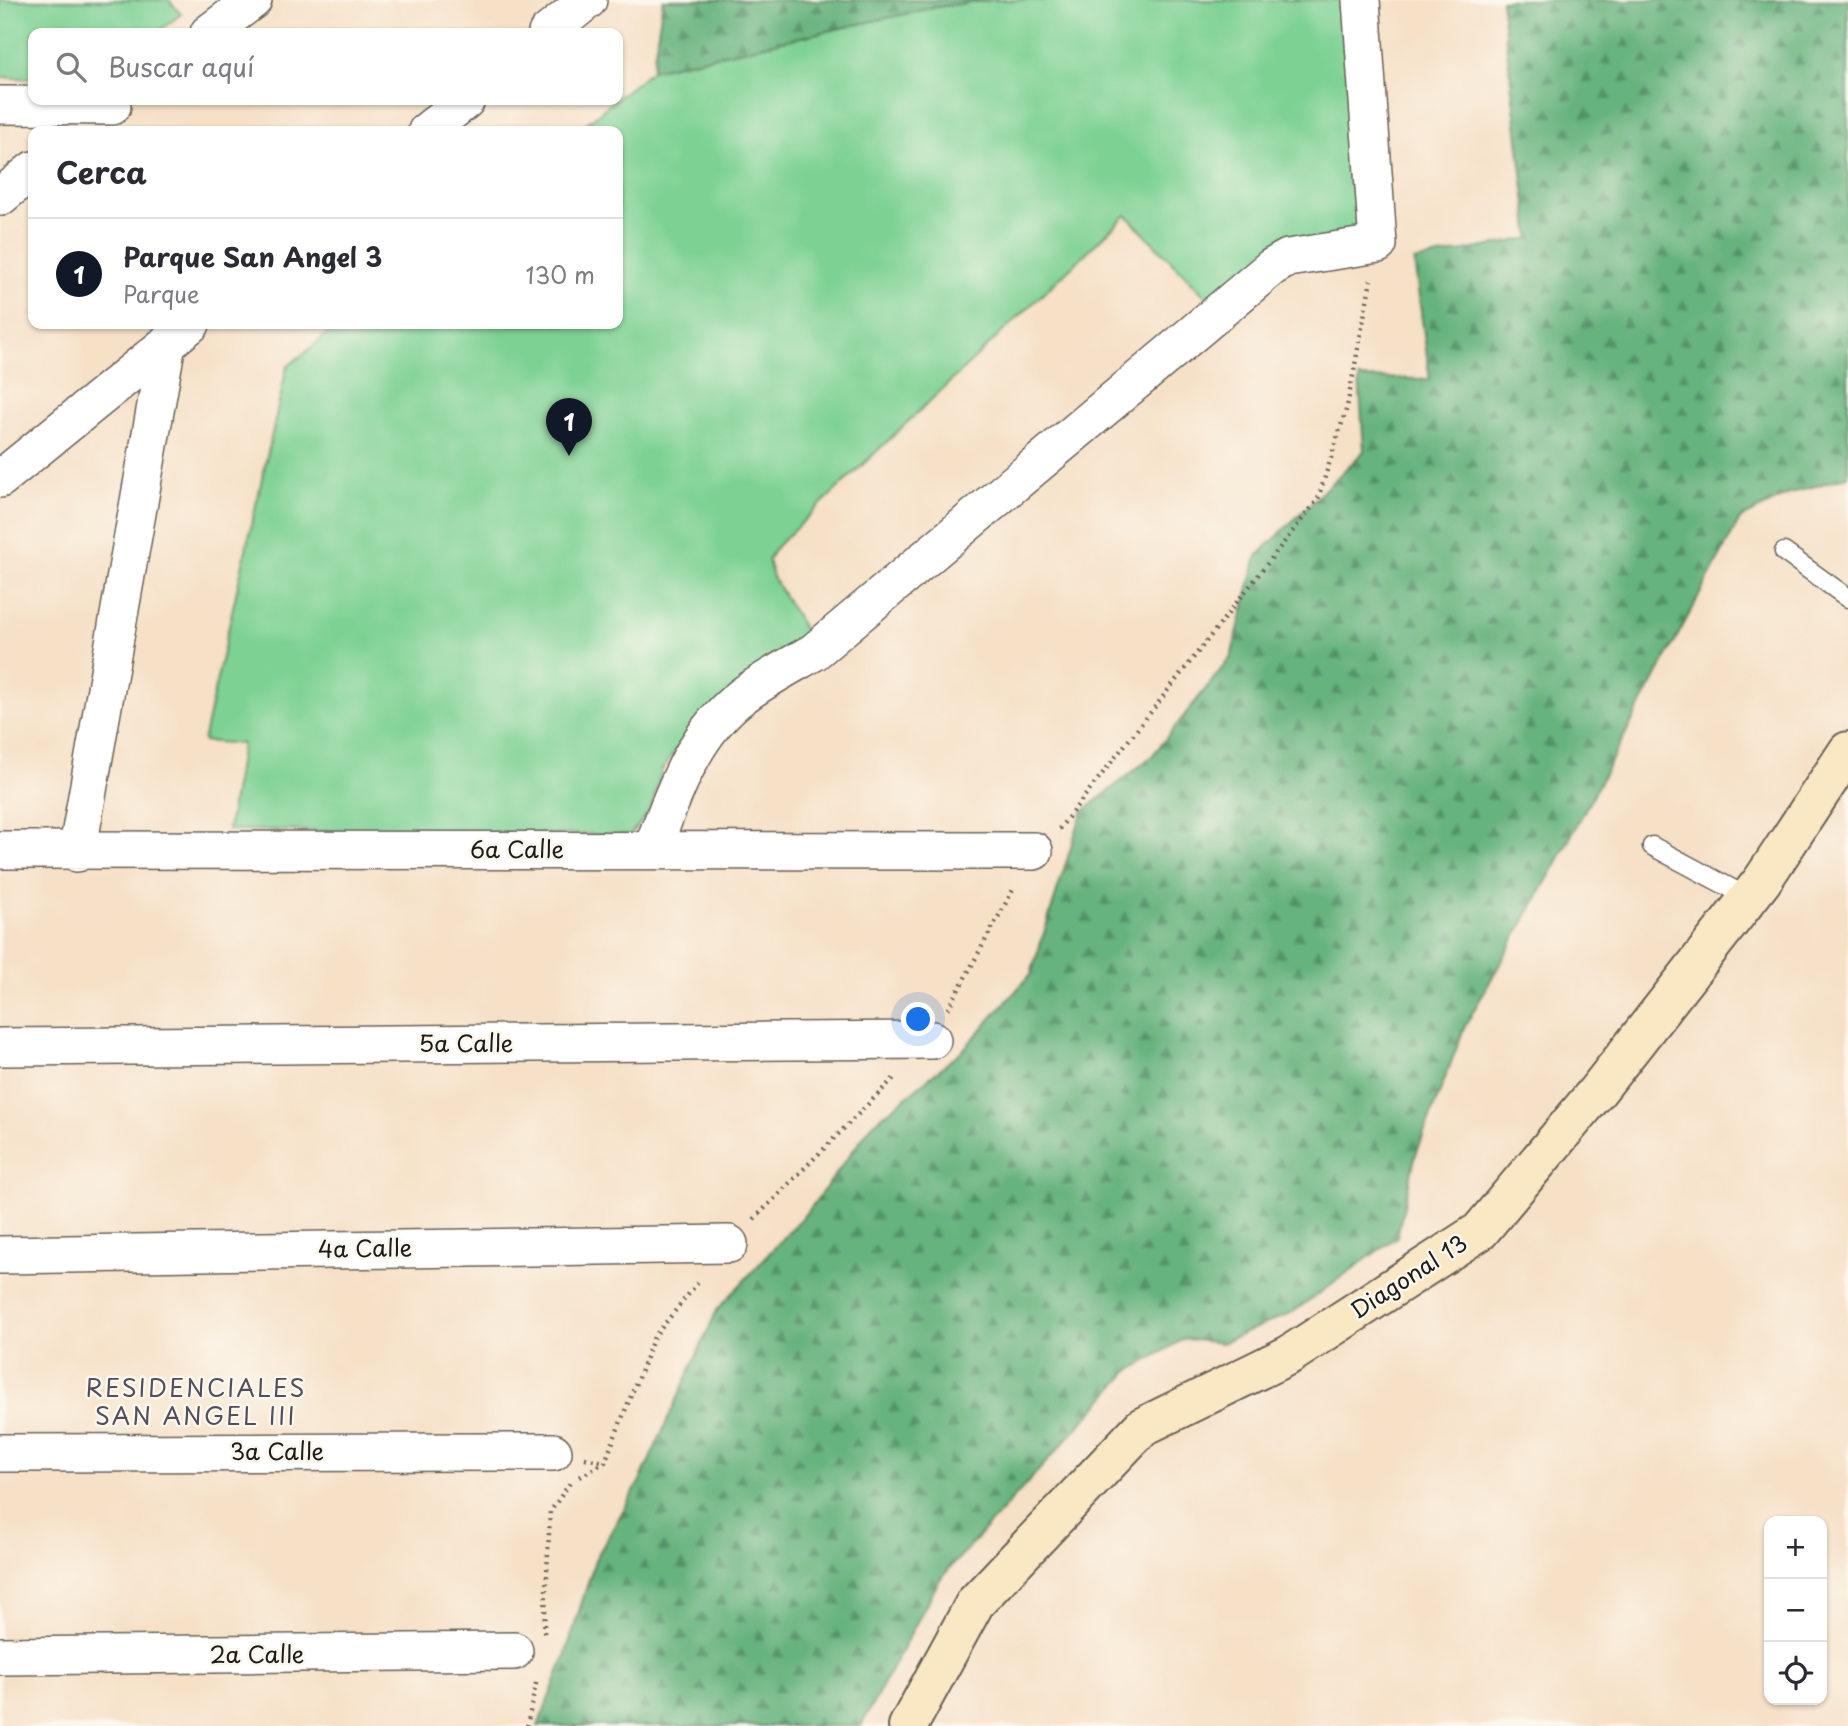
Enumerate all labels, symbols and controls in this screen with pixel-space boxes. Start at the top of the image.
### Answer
search box [28,28,623,105]
text: Buscar aquí [108,47,254,86]
icon: search [52,48,90,86]
text: Cerca [56,149,147,194]
text: Parque San Angel 3 [123,237,382,276]
text: 1 [74,257,85,292]
text: 130 m [525,257,595,292]
text: Parque [123,276,200,311]
pin: 1 [546,398,592,456]
street label: 6a Calle [470,831,564,866]
your location [901,1002,935,1036]
street label: 5a Calle [419,1025,513,1060]
street label: Diagonal 13 [1343,1225,1474,1327]
street label: 4a Calle [318,1229,412,1266]
district label: RESIDENCIALES SAN ANGEL III [85,1369,307,1433]
street label: 3a Calle [230,1433,324,1468]
map controls [1764,1516,1827,1705]
button: + [1764,1516,1827,1579]
button: − [1764,1579,1827,1642]
street label: 2a Calle [210,1636,304,1671]
button: locate [1764,1642,1827,1705]

